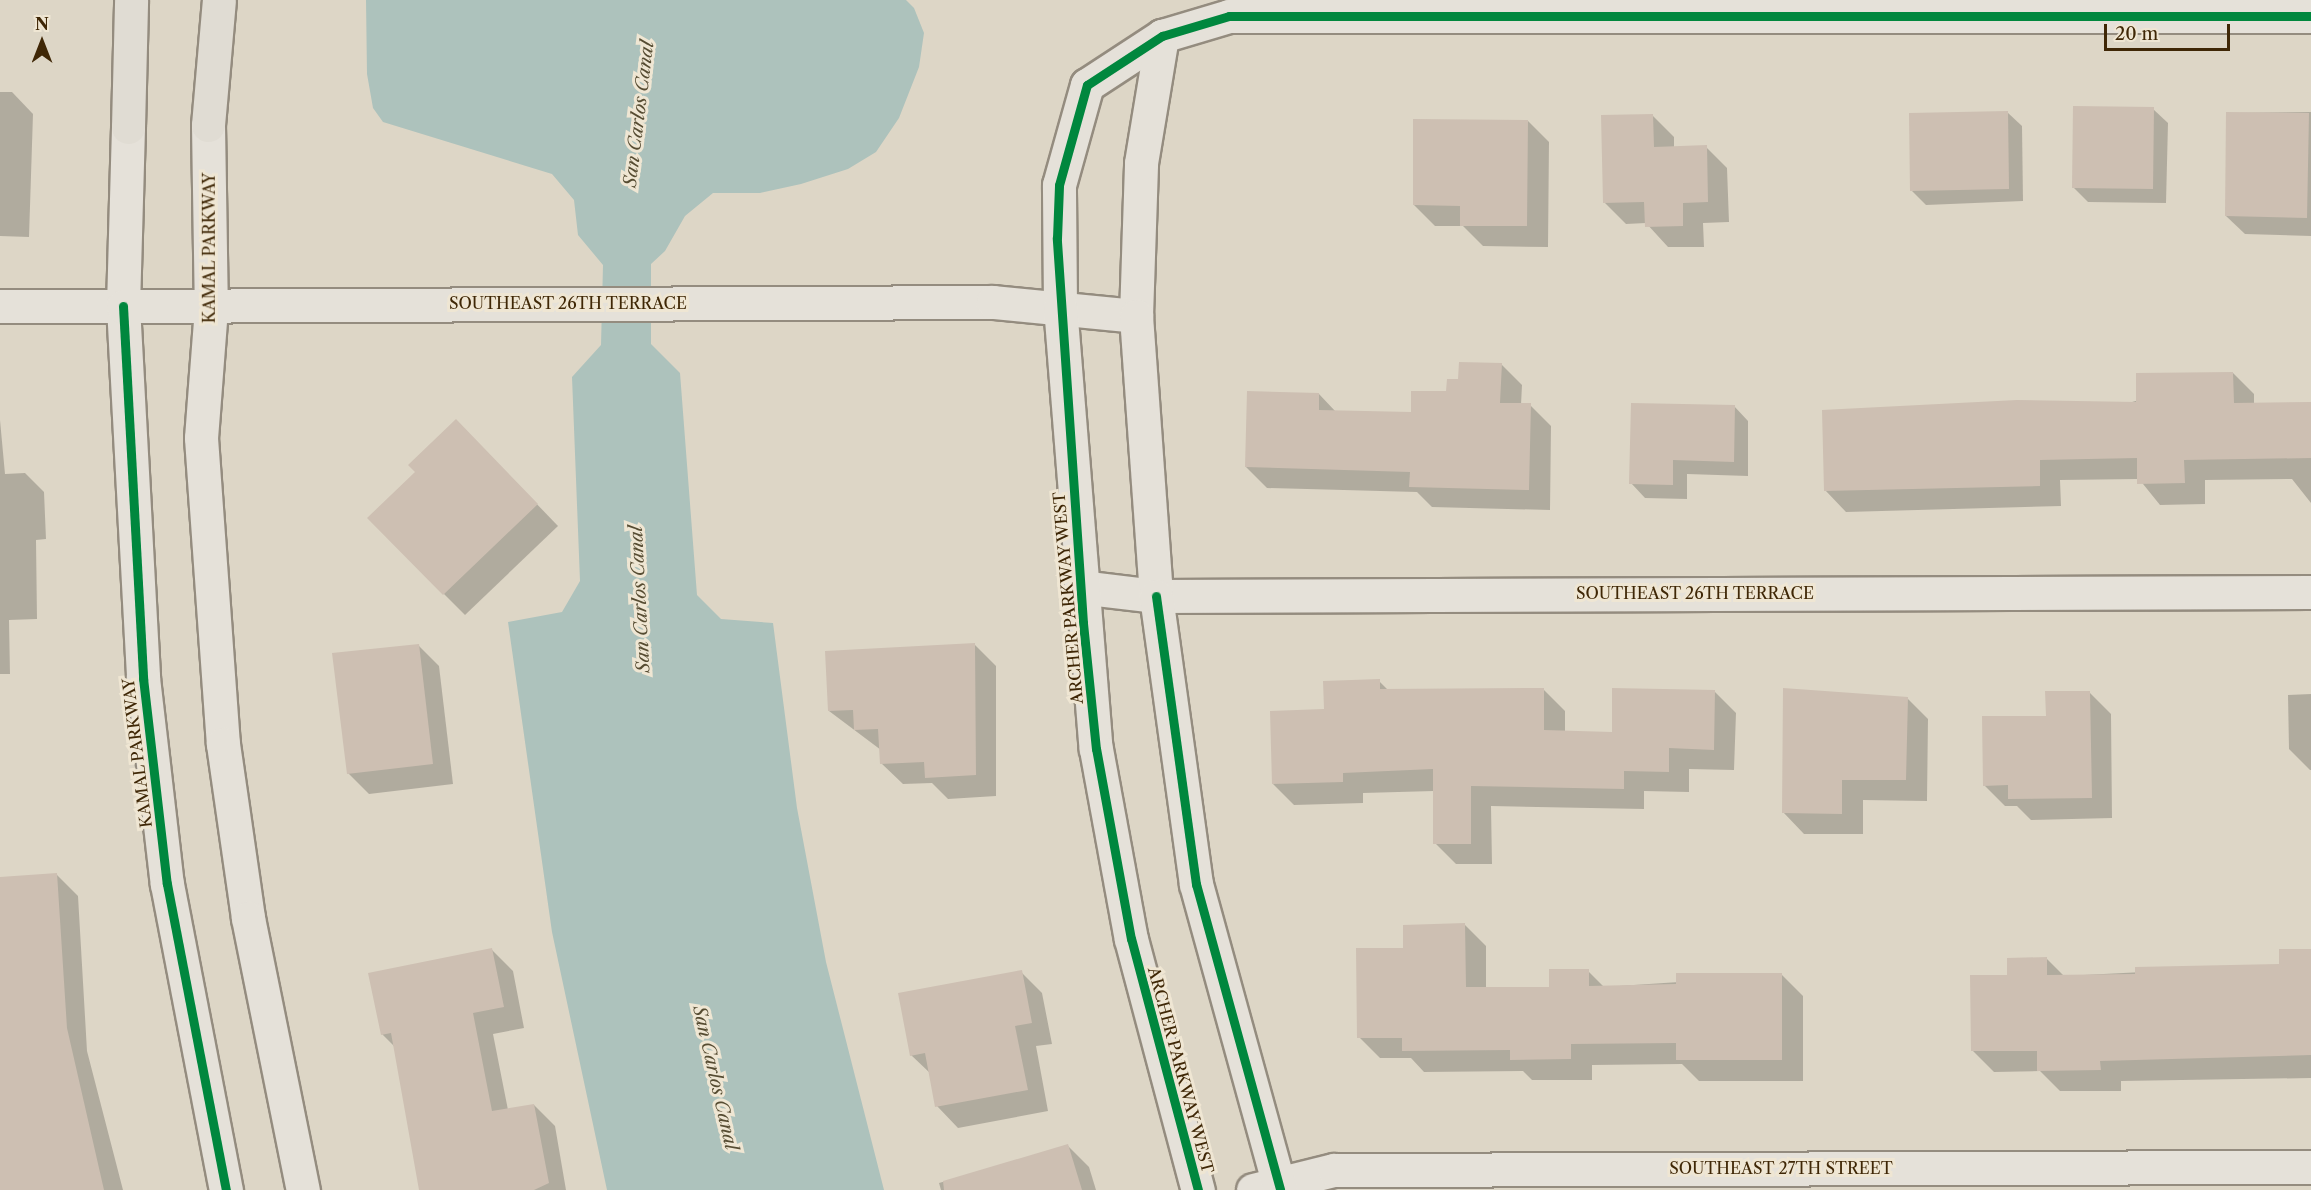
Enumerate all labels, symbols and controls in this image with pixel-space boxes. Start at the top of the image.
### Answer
north arrow [12,12,72,72]
scale bar [2107,12,2233,50]
text: N [35,14,49,34]
text: 20 m [2115,23,2158,45]
water label: San Carlos Canal [619,40,659,188]
street label: KAMAL PARKWAY [199,173,219,323]
street label: SOUTHEAST 26TH TERRACE [449,293,687,313]
street label: ARCHER PARKWAY WEST [1049,490,1087,706]
water label: San Carlos Canal [625,525,655,673]
street label: SOUTHEAST 26TH TERRACE [1576,583,1814,603]
street label: KAMAL PARKWAY [118,677,156,829]
street label: ARCHER PARKWAY WEST [1144,964,1218,1176]
water label: San Carlos Canal [688,1004,742,1152]
street label: SOUTHEAST 27TH STREET [1669,1158,1893,1178]

